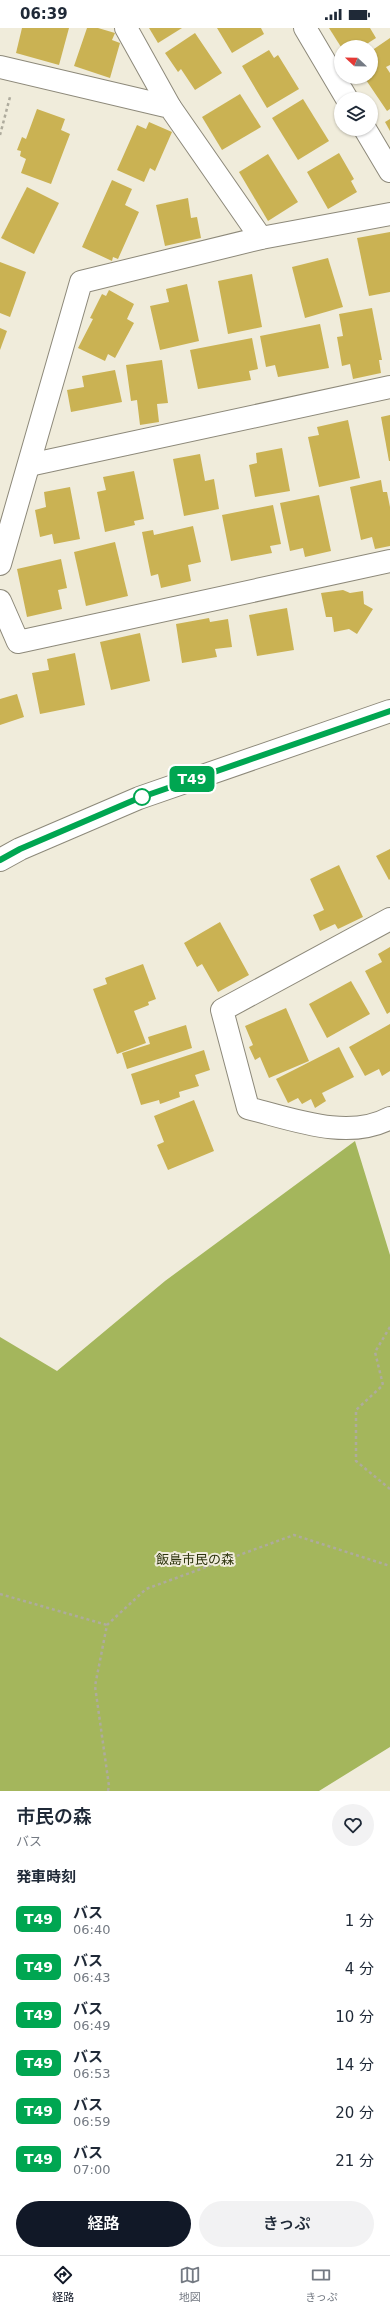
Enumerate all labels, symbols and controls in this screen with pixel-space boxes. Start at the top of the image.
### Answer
text: 06:39 [20,5,68,23]
north arrow [334,40,378,84]
map controls [334,40,378,136]
button: layers [334,92,378,136]
line badge: T49 [169,766,215,792]
text: T49 [177,771,207,787]
unlabelled marker [133,788,151,806]
park label: 飯島市民の森 [156,1552,234,1567]
button: heart [332,1804,374,1846]
text: 市民の森 [16,1805,92,1827]
text: バス [16,1834,42,1849]
text: 発車時刻 [16,1868,76,1886]
text: バス [73,1904,103,1922]
text: T49 [24,1911,53,1927]
text: 1 分 [345,1912,374,1930]
text: 06:40 [73,1922,111,1937]
text: バス [73,1952,103,1970]
text: T49 [24,1959,53,1975]
text: 4 分 [345,1960,374,1978]
text: 06:43 [73,1970,111,1985]
text: バス [73,2000,103,2018]
text: T49 [24,2007,53,2023]
text: 10 分 [335,2008,374,2026]
text: 06:49 [73,2018,111,2033]
text: バス [73,2048,103,2066]
text: T49 [24,2055,53,2071]
text: 14 分 [335,2056,374,2074]
text: 06:53 [73,2066,111,2081]
text: バス [73,2096,103,2114]
text: T49 [24,2103,53,2119]
text: 20 分 [335,2104,374,2122]
text: 06:59 [73,2114,111,2129]
text: バス [73,2144,103,2162]
text: T49 [24,2151,53,2167]
text: 21 分 [335,2152,374,2170]
text: 07:00 [73,2162,111,2177]
button: 経路 [16,2201,191,2247]
button: きっぷ [199,2201,374,2247]
tab: 経路 [52,2264,74,2304]
tab: 地図 [179,2264,201,2304]
tab: きっぷ [305,2264,338,2304]

